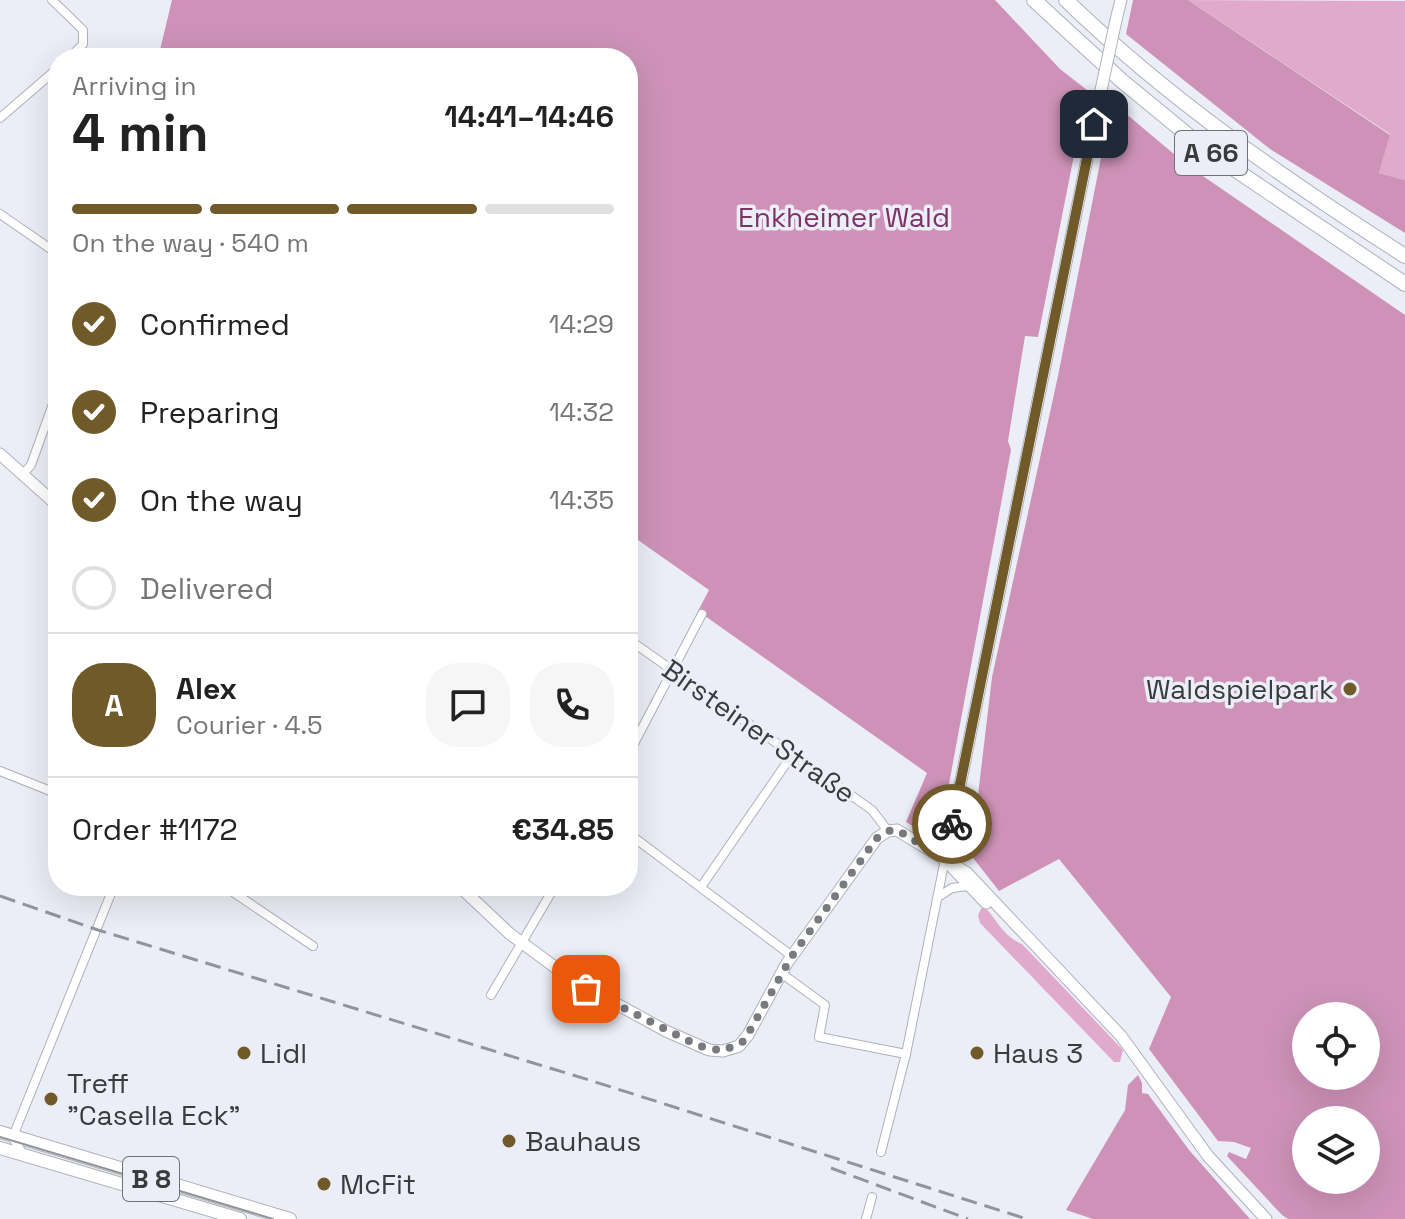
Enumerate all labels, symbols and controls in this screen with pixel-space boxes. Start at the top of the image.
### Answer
text: Arriving in [72,69,196,103]
pin [1060,90,1128,158]
text: 14:41–14:46 [444,97,614,136]
text: 4 min [72,100,209,166]
icon: home [1072,102,1116,146]
road number: A 66 [1175,131,1247,175]
park label: Enkheimer Wald [738,199,950,235]
text: On the way · 540 m [72,226,309,260]
icon: check [72,302,116,346]
text: Confirmed [140,305,290,344]
text: 14:29 [549,307,614,341]
icon: check [72,390,116,434]
text: Preparing [140,393,279,432]
text: 14:32 [549,395,614,429]
icon: check [72,478,116,522]
text: On the way [140,481,303,520]
text: 14:35 [549,483,614,517]
text: Delivered [140,569,274,608]
street label: Birsteiner Straße [655,651,863,811]
button: chat [426,663,510,747]
button: phone [530,663,614,747]
text: Alex [176,669,237,708]
place label: Waldspielpark [1146,671,1334,707]
marker: Waldspielpark [1341,680,1359,698]
text: A [104,686,124,725]
text: Courier · 4.5 [176,708,323,742]
courier [912,784,992,864]
icon: bike [930,802,974,846]
text: Order #1172 [72,810,238,849]
text: €34.85 [511,810,614,849]
pin [552,955,620,1023]
icon: bag [564,967,608,1011]
map controls [1292,1002,1380,1194]
button: locate [1292,1002,1380,1090]
place label: Lidl [260,1035,307,1071]
place label: Haus 3 [993,1035,1083,1071]
marker: Lidl [235,1044,253,1062]
marker: Haus 3 [968,1044,986,1062]
place label: Treff "Casella Eck" [67,1065,240,1133]
marker: Treff "Casella Eck" [42,1090,60,1108]
button: layers [1292,1106,1380,1194]
place label: Bauhaus [525,1123,641,1159]
marker: Bauhaus [500,1132,518,1150]
road number: B 8 [123,1157,179,1201]
place label: McFit [340,1166,416,1202]
marker: McFit [315,1175,333,1193]

